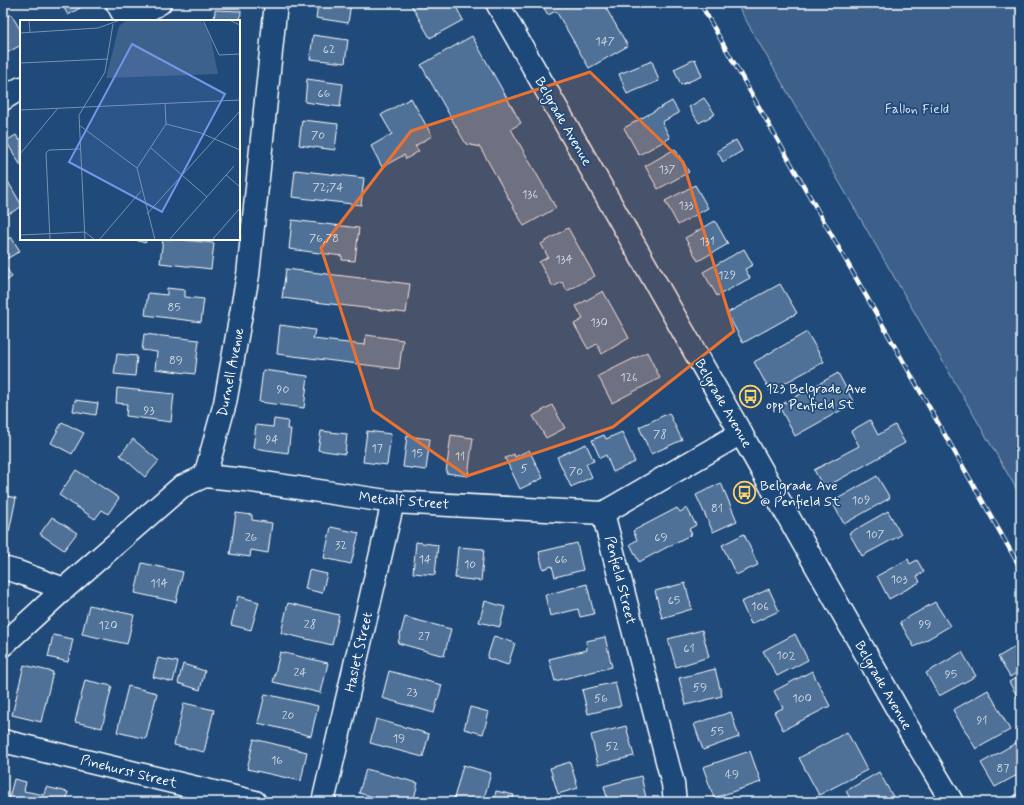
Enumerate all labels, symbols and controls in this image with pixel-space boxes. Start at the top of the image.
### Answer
inset map [20,20,240,240]
house number: 147 [595,34,615,50]
house number: 62 [323,42,335,58]
street label: Belgrade Avenue [529,74,596,170]
house number: 66 [318,86,331,102]
park label: Fallon Field [885,100,949,118]
house number: 70 [311,128,325,144]
house number: 137 [658,162,676,178]
house number: 72;74 [313,180,343,196]
house number: 136 [522,187,538,203]
house number: 133 [678,198,694,214]
house number: 76,78 [309,231,339,247]
house number: 131 [699,234,715,250]
house number: 134 [555,252,573,268]
house number: 129 [718,268,736,284]
house number: 85 [167,300,181,316]
house number: 130 [590,315,608,331]
street label: Durnell Avenue [214,326,248,418]
house number: 89 [169,353,183,369]
street label: Belgrade Avenue [689,356,756,452]
house number: 126 [620,370,638,386]
place label: 123 Belgrade Ave opp Penfield St [766,380,867,414]
house number: 90 [277,382,290,398]
bus stop icon: 123 Belgrade Ave opp Penfield St [738,383,764,409]
house number: 93 [144,403,154,419]
house number: 78 [653,427,667,443]
house number: 94 [265,432,279,448]
house number: 17 [371,441,383,457]
house number: 15 [411,446,423,462]
house number: 11 [455,449,465,465]
house number: 5 [520,461,528,477]
house number: 70 [569,464,583,480]
place label: Belgrade Ave @ Penfield St [760,477,841,511]
bus stop icon: Belgrade Ave @ Penfield St [731,480,757,506]
street label: Metcalf Street [358,488,450,514]
house number: 109 [852,493,870,509]
house number: 81 [711,501,723,517]
house number: 107 [866,527,885,543]
house number: 26 [245,530,258,546]
house number: 69 [654,530,668,546]
street label: Penfield Street [600,534,640,627]
house number: 32 [335,538,347,554]
house number: 14 [419,552,431,568]
house number: 66 [555,552,568,568]
house number: 10 [464,557,476,573]
house number: 103 [890,572,908,588]
house number: 114 [150,576,168,592]
house number: 65 [668,593,680,609]
house number: 106 [751,599,769,615]
street label: Haslet Street [341,610,377,694]
house number: 28 [304,617,316,633]
house number: 99 [918,617,932,633]
house number: 120 [99,618,117,634]
house number: 27 [418,629,430,645]
street label: Belgrade Avenue [849,638,916,734]
house number: 61 [683,641,695,657]
house number: 102 [776,648,796,664]
house number: 24 [293,665,307,681]
house number: 95 [945,667,957,683]
house number: 59 [693,680,707,696]
house number: 23 [407,685,417,701]
house number: 56 [594,691,608,707]
house number: 100 [792,691,812,707]
house number: 20 [282,708,295,724]
house number: 91 [976,713,988,729]
house number: 55 [710,724,724,740]
house number: 19 [393,731,405,747]
house number: 52 [605,739,619,755]
street label: Pinehurst Street [78,751,180,793]
house number: 16 [271,753,283,769]
house number: 87 [997,761,1009,777]
house number: 49 [725,767,739,783]

